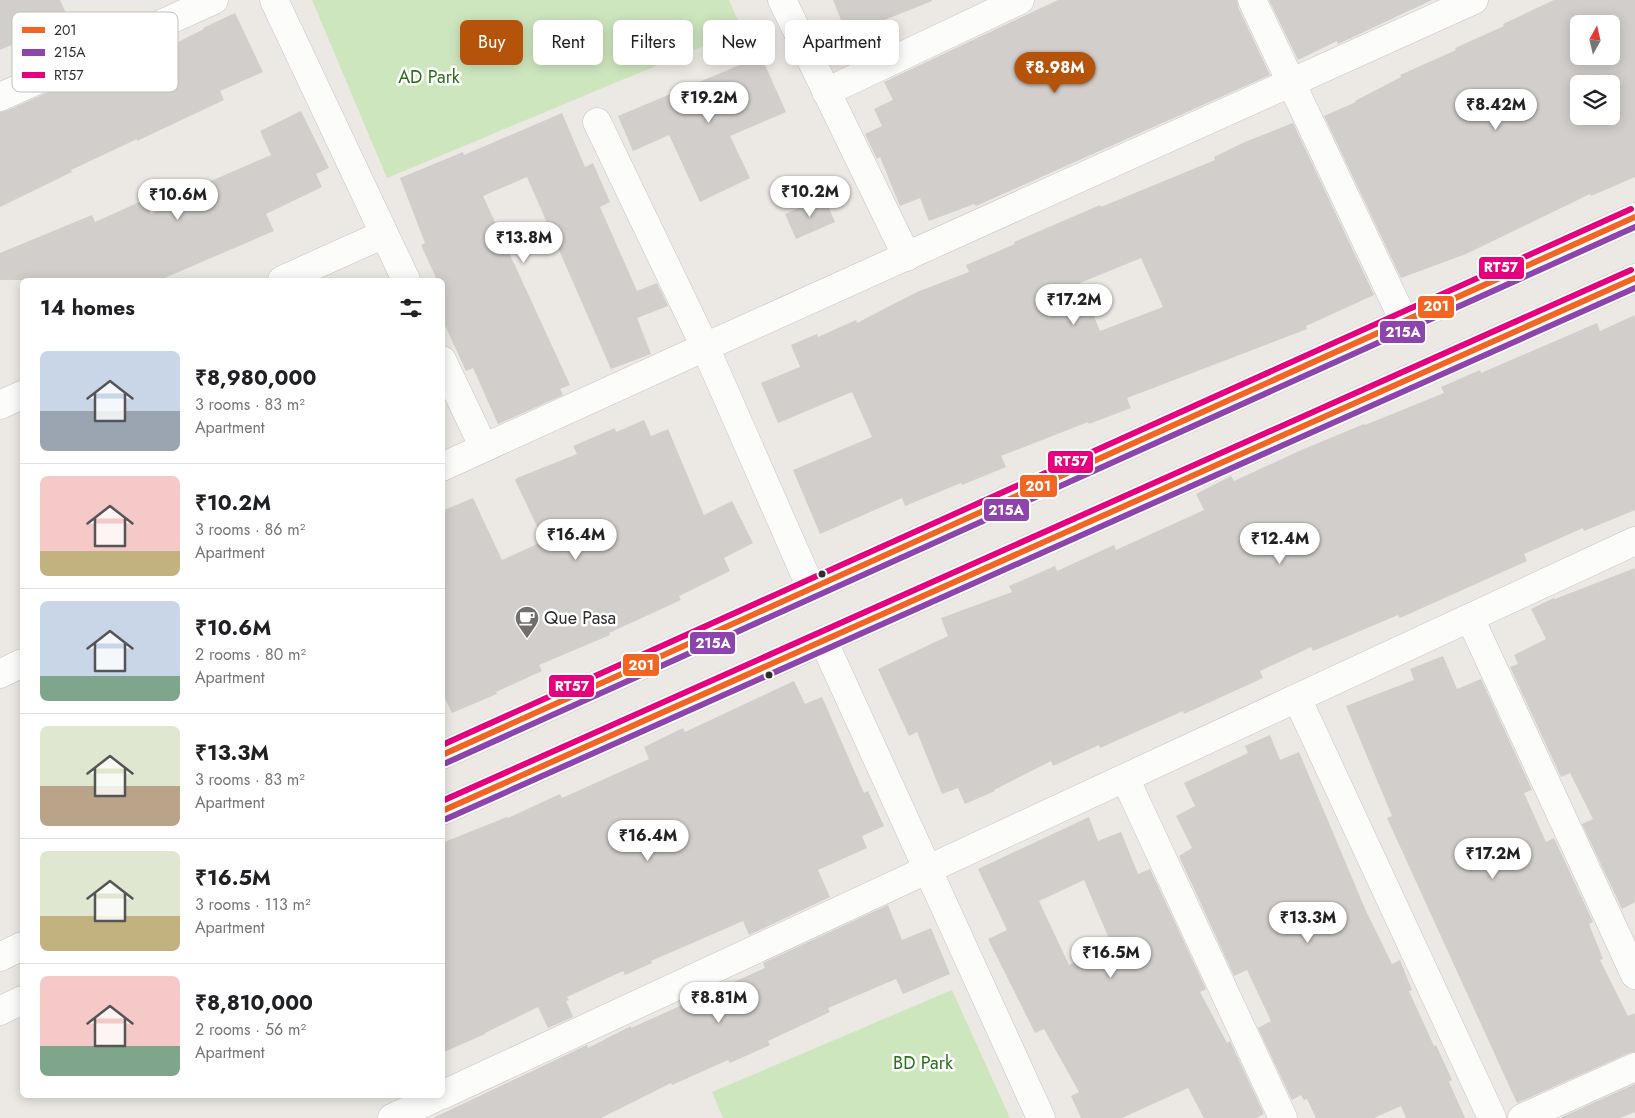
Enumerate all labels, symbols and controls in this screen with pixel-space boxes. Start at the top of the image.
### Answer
legend [12,12,178,92]
north arrow [1570,15,1620,65]
map controls [1570,15,1620,125]
text: 201 [54,20,77,40]
chip: Buy [460,20,523,65]
chip: Rent [533,20,603,65]
chip: Filters [613,20,693,65]
chip: New [703,20,775,65]
chip: Apartment [785,20,899,65]
text: 215A [54,42,86,62]
pin: ₹8.98M [1014,52,1096,94]
text: ₹8.98M [1025,56,1085,79]
park label: AD Park [398,64,460,90]
text: RT57 [54,65,84,85]
button: layers [1570,75,1620,125]
pin: ₹19.2M [668,82,750,124]
text: ₹19.2M [681,86,737,109]
pin: ₹8.42M [1455,88,1537,131]
text: ₹8.42M [1466,93,1526,116]
pin: ₹10.2M [769,176,851,218]
pin: ₹10.6M [137,178,219,221]
text: ₹10.2M [781,180,839,203]
text: ₹10.6M [149,183,207,206]
pin: ₹13.8M [483,222,565,264]
text: ₹13.8M [496,226,552,249]
line badge: RT57 [1478,256,1525,280]
text: RT57 [1484,257,1519,277]
pin: ₹17.2M [1033,284,1115,326]
text: ₹17.2M [1046,288,1102,311]
text: 14 homes [40,293,135,323]
icon: filters [397,294,425,322]
line badge: 201 [1417,295,1455,319]
text: 201 [1423,296,1449,316]
line badge: 215A [1379,320,1426,344]
text: 215A [1385,322,1422,342]
text: ₹8,980,000 [195,363,316,393]
icon: home [80,371,140,431]
text: 3 rooms · 83 m² [195,393,305,416]
text: Apartment [195,416,265,439]
line badge: RT57 [1047,450,1094,474]
text: RT57 [1054,451,1089,471]
line badge: 201 [1019,474,1058,498]
text: 201 [1025,476,1051,496]
text: ₹10.2M [195,488,271,518]
icon: home [80,496,140,556]
line badge: 215A [983,498,1030,522]
text: 215A [988,500,1025,520]
text: 3 rooms · 86 m² [195,518,305,541]
pin: ₹16.4M [535,518,617,561]
pin: ₹12.4M [1239,522,1321,565]
text: ₹16.4M [547,523,605,546]
text: ₹12.4M [1251,527,1309,550]
text: Apartment [195,541,265,564]
unlabelled marker [817,569,827,579]
cafe icon: Que Pasa [514,605,540,639]
place label: Que Pasa [544,605,616,631]
text: ₹10.6M [195,613,271,643]
icon: home [80,621,140,681]
line badge: 215A [689,631,736,655]
text: 215A [695,633,732,653]
text: 2 rooms · 80 m² [195,643,306,666]
line badge: 201 [622,653,660,677]
text: 201 [628,655,654,675]
text: Apartment [195,666,265,689]
unlabelled marker [764,670,774,680]
line badge: RT57 [548,674,595,698]
text: RT57 [555,676,590,696]
text: ₹13.3M [195,738,269,768]
icon: home [80,746,140,806]
text: 3 rooms · 83 m² [195,768,305,791]
text: Apartment [195,791,265,814]
pin: ₹16.4M [607,820,689,862]
text: ₹16.4M [619,824,677,847]
pin: ₹17.2M [1452,838,1534,880]
text: ₹17.2M [1465,842,1521,865]
text: ₹16.5M [195,863,271,893]
icon: home [80,871,140,931]
text: 3 rooms · 113 m² [195,893,311,916]
pin: ₹13.3M [1267,902,1349,944]
text: ₹13.3M [1280,906,1336,929]
text: Apartment [195,916,265,939]
pin: ₹16.5M [1070,936,1152,979]
text: ₹16.5M [1082,941,1140,964]
pin: ₹8.81M [678,982,760,1024]
text: ₹8.81M [691,986,747,1009]
text: ₹8,810,000 [195,988,313,1018]
icon: home [80,996,140,1056]
text: 2 rooms · 56 m² [195,1018,306,1041]
text: Apartment [195,1041,265,1064]
park label: BD Park [893,1050,953,1076]

